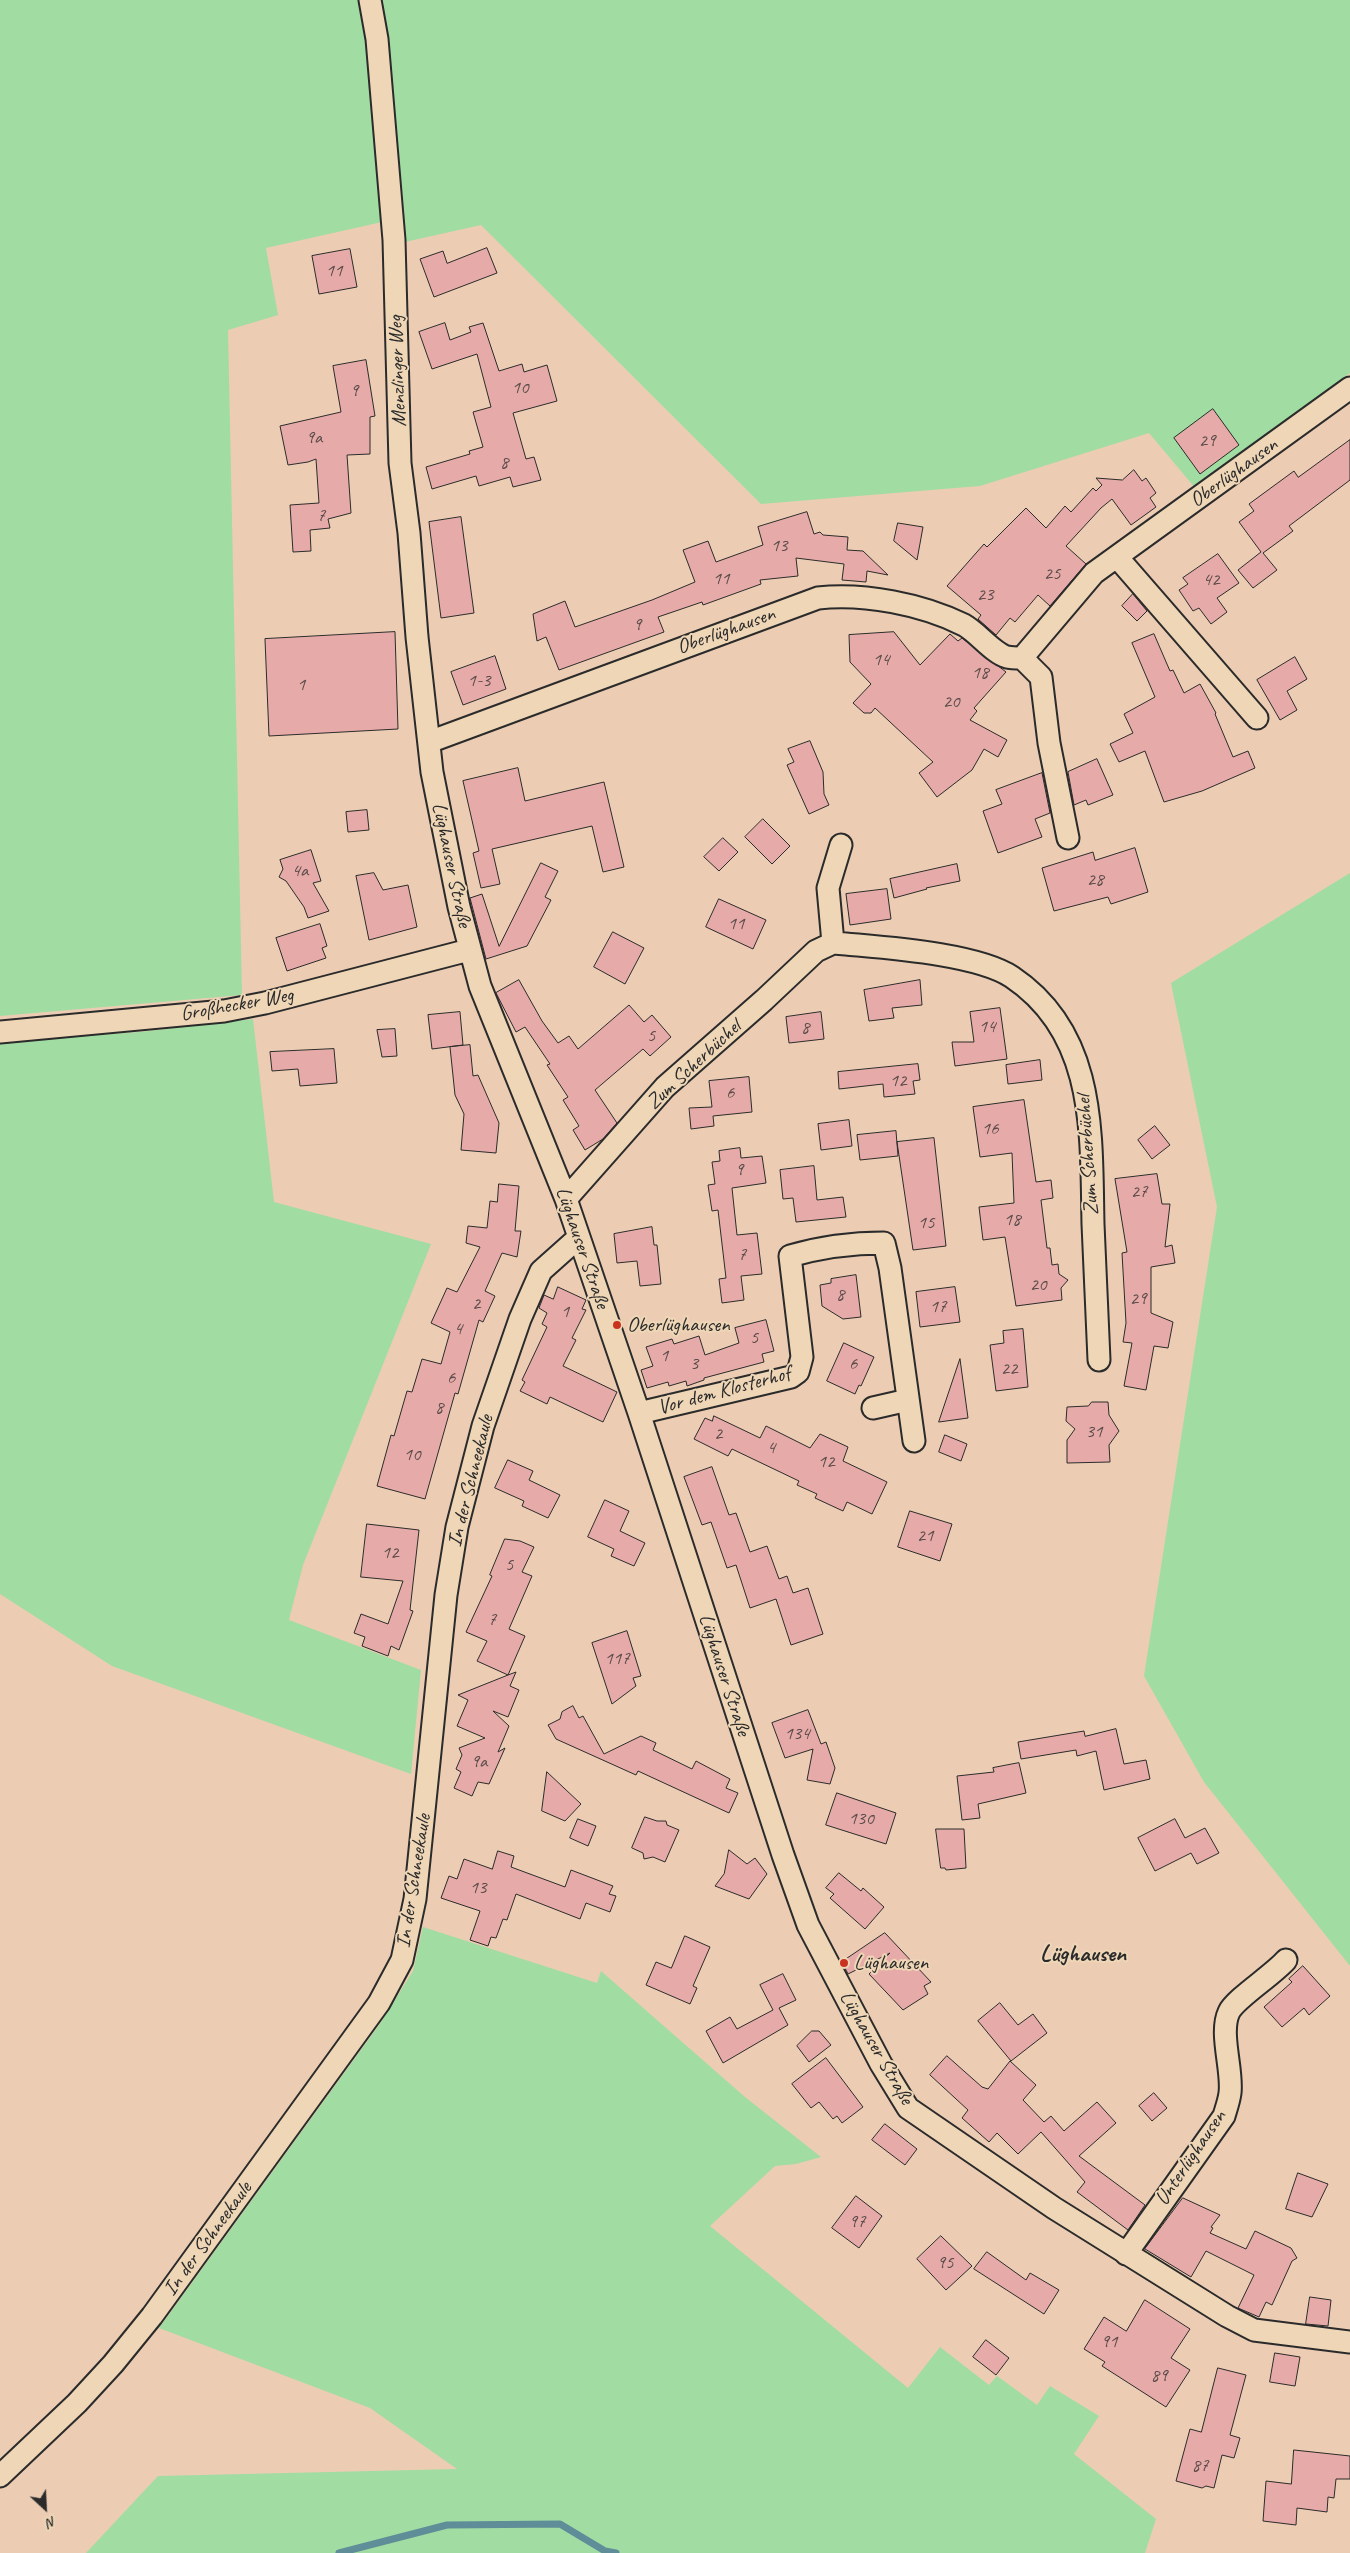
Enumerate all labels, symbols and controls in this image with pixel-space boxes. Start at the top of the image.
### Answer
house number: 11 [325,260,343,282]
street label: Menzlinger Weg [383,315,413,427]
house number: 10 [511,377,529,399]
house number: 9 [350,380,358,402]
house number: 9a [306,427,322,449]
house number: 29 [1198,430,1216,452]
street label: Oberlüghausen [1185,433,1283,513]
house number: 8 [500,452,508,474]
house number: 7 [317,505,325,527]
house number: 13 [770,535,788,557]
house number: 25 [1043,563,1061,585]
house number: 11 [712,568,730,590]
house number: 42 [1202,569,1220,591]
house number: 23 [976,584,994,606]
street label: Oberlüghausen [673,602,779,660]
house number: 9 [633,614,641,636]
house number: 14 [872,649,890,671]
house number: 18 [971,662,989,684]
house number: 1-3 [467,670,491,692]
house number: 1 [297,674,305,696]
house number: 20 [942,691,960,713]
street label: Lüghauser Straße [425,800,477,930]
house number: 4a [292,860,308,882]
house number: 28 [1086,869,1104,891]
house number: 11 [727,913,745,935]
street label: Großhecker Weg [179,983,295,1027]
street label: Zum Scherbüchel [641,1015,747,1115]
house number: 14 [978,1016,996,1038]
house number: 8 [801,1017,809,1039]
house number: 5 [647,1025,655,1047]
house number: 12 [889,1070,907,1092]
house number: 6 [726,1082,734,1104]
street label: Zum Scherbüchel [1071,1094,1105,1216]
house number: 16 [981,1118,999,1140]
house number: 9 [735,1159,743,1181]
house number: 27 [1130,1181,1148,1203]
street label: Lüghauser Straße [549,1184,615,1312]
house number: 18 [1003,1209,1021,1231]
house number: 15 [917,1212,935,1234]
house number: 7 [738,1244,746,1266]
house number: 20 [1029,1274,1047,1296]
house number: 8 [836,1284,844,1306]
house number: 29 [1129,1288,1147,1310]
house number: 2 [472,1293,480,1315]
house number: 17 [929,1296,947,1318]
house number: 1 [561,1301,569,1323]
place label: Oberlüghausen [627,1312,730,1338]
house number: 4 [454,1318,462,1340]
marker: Oberlüghausen [611,1319,623,1331]
house number: 5 [750,1327,758,1349]
house number: 1 [660,1345,668,1367]
house number: 3 [690,1353,698,1375]
house number: 6 [849,1353,857,1375]
house number: 22 [1000,1358,1018,1380]
street label: Vor dem Klosterhof [655,1361,793,1421]
house number: 6 [447,1367,455,1389]
house number: 8 [435,1397,443,1419]
street label: In der Schneekaule [442,1413,500,1549]
house number: 31 [1085,1421,1103,1443]
house number: 2 [714,1423,722,1445]
house number: 4 [767,1437,775,1459]
house number: 10 [403,1444,421,1466]
house number: 12 [817,1451,835,1473]
house number: 21 [916,1525,934,1547]
house number: 12 [381,1542,399,1564]
house number: 5 [505,1554,513,1576]
house number: 7 [488,1609,496,1631]
street label: Lüghauser Straße [692,1611,756,1739]
house number: 117 [604,1648,630,1670]
house number: 134 [784,1723,810,1745]
house number: 9a [471,1751,487,1773]
house number: 130 [848,1808,874,1830]
street label: In der Schneekaule [391,1812,437,1950]
house number: 13 [469,1877,487,1899]
district label: Lüghausen [1040,1941,1126,1969]
place label: Lüghausen [854,1950,928,1976]
marker: Lüghausen [838,1957,850,1969]
street label: Lüghauser Straße [833,1987,919,2109]
street label: Unterlüghausen [1150,2106,1232,2210]
street label: In der Schneekaule [158,2177,258,2301]
house number: 97 [848,2211,866,2233]
house number: 95 [936,2252,954,2274]
house number: 91 [1100,2331,1118,2353]
house number: 89 [1150,2365,1168,2387]
house number: 87 [1191,2455,1209,2477]
north arrow [20,2483,70,2533]
text: N [44,2513,59,2532]

